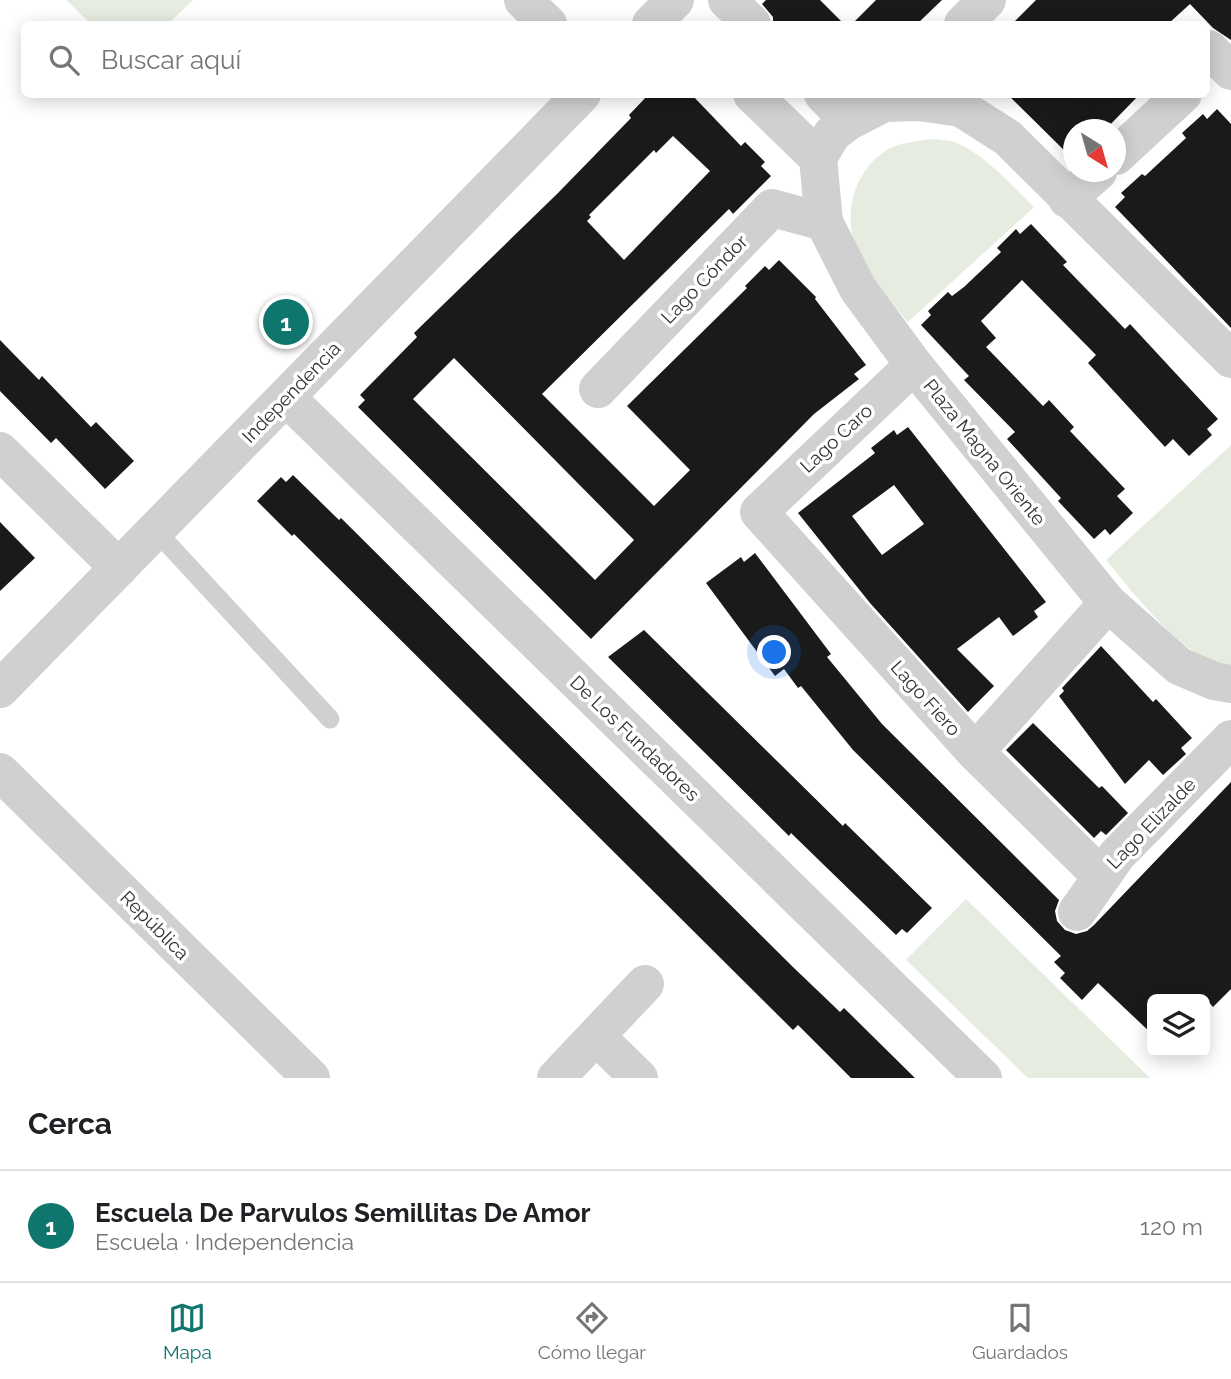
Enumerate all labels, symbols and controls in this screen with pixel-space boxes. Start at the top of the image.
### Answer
search box [21,21,1210,98]
icon: search [45,41,83,79]
text: Buscar aquí [101,45,241,75]
north arrow [1063,119,1126,182]
street label: Lago Cóndor [656,230,752,328]
pin: 1 [263,296,309,348]
street label: Independencia [237,337,345,447]
street label: Plaza Magna Oriente [919,375,1051,529]
street label: Lago Caro [795,399,877,477]
your location [757,635,791,669]
street label: Lago Fiero [887,656,965,740]
street label: De Los Fundadores [566,671,704,805]
street label: Lago Elizalde [1102,773,1200,873]
street label: República [116,886,194,964]
map controls [1147,994,1210,1057]
button: layers [1147,994,1210,1057]
text: Cerca [28,1106,112,1141]
text: Escuela De Parvulos Semillitas De Amor [95,1198,591,1228]
text: 1 [45,1213,57,1240]
text: 120 m [1140,1213,1203,1240]
text: Escuela · Independencia [95,1228,354,1255]
tab: Mapa [163,1299,212,1363]
tab: Cómo llegar [538,1299,646,1363]
tab: Guardados [972,1299,1068,1363]

